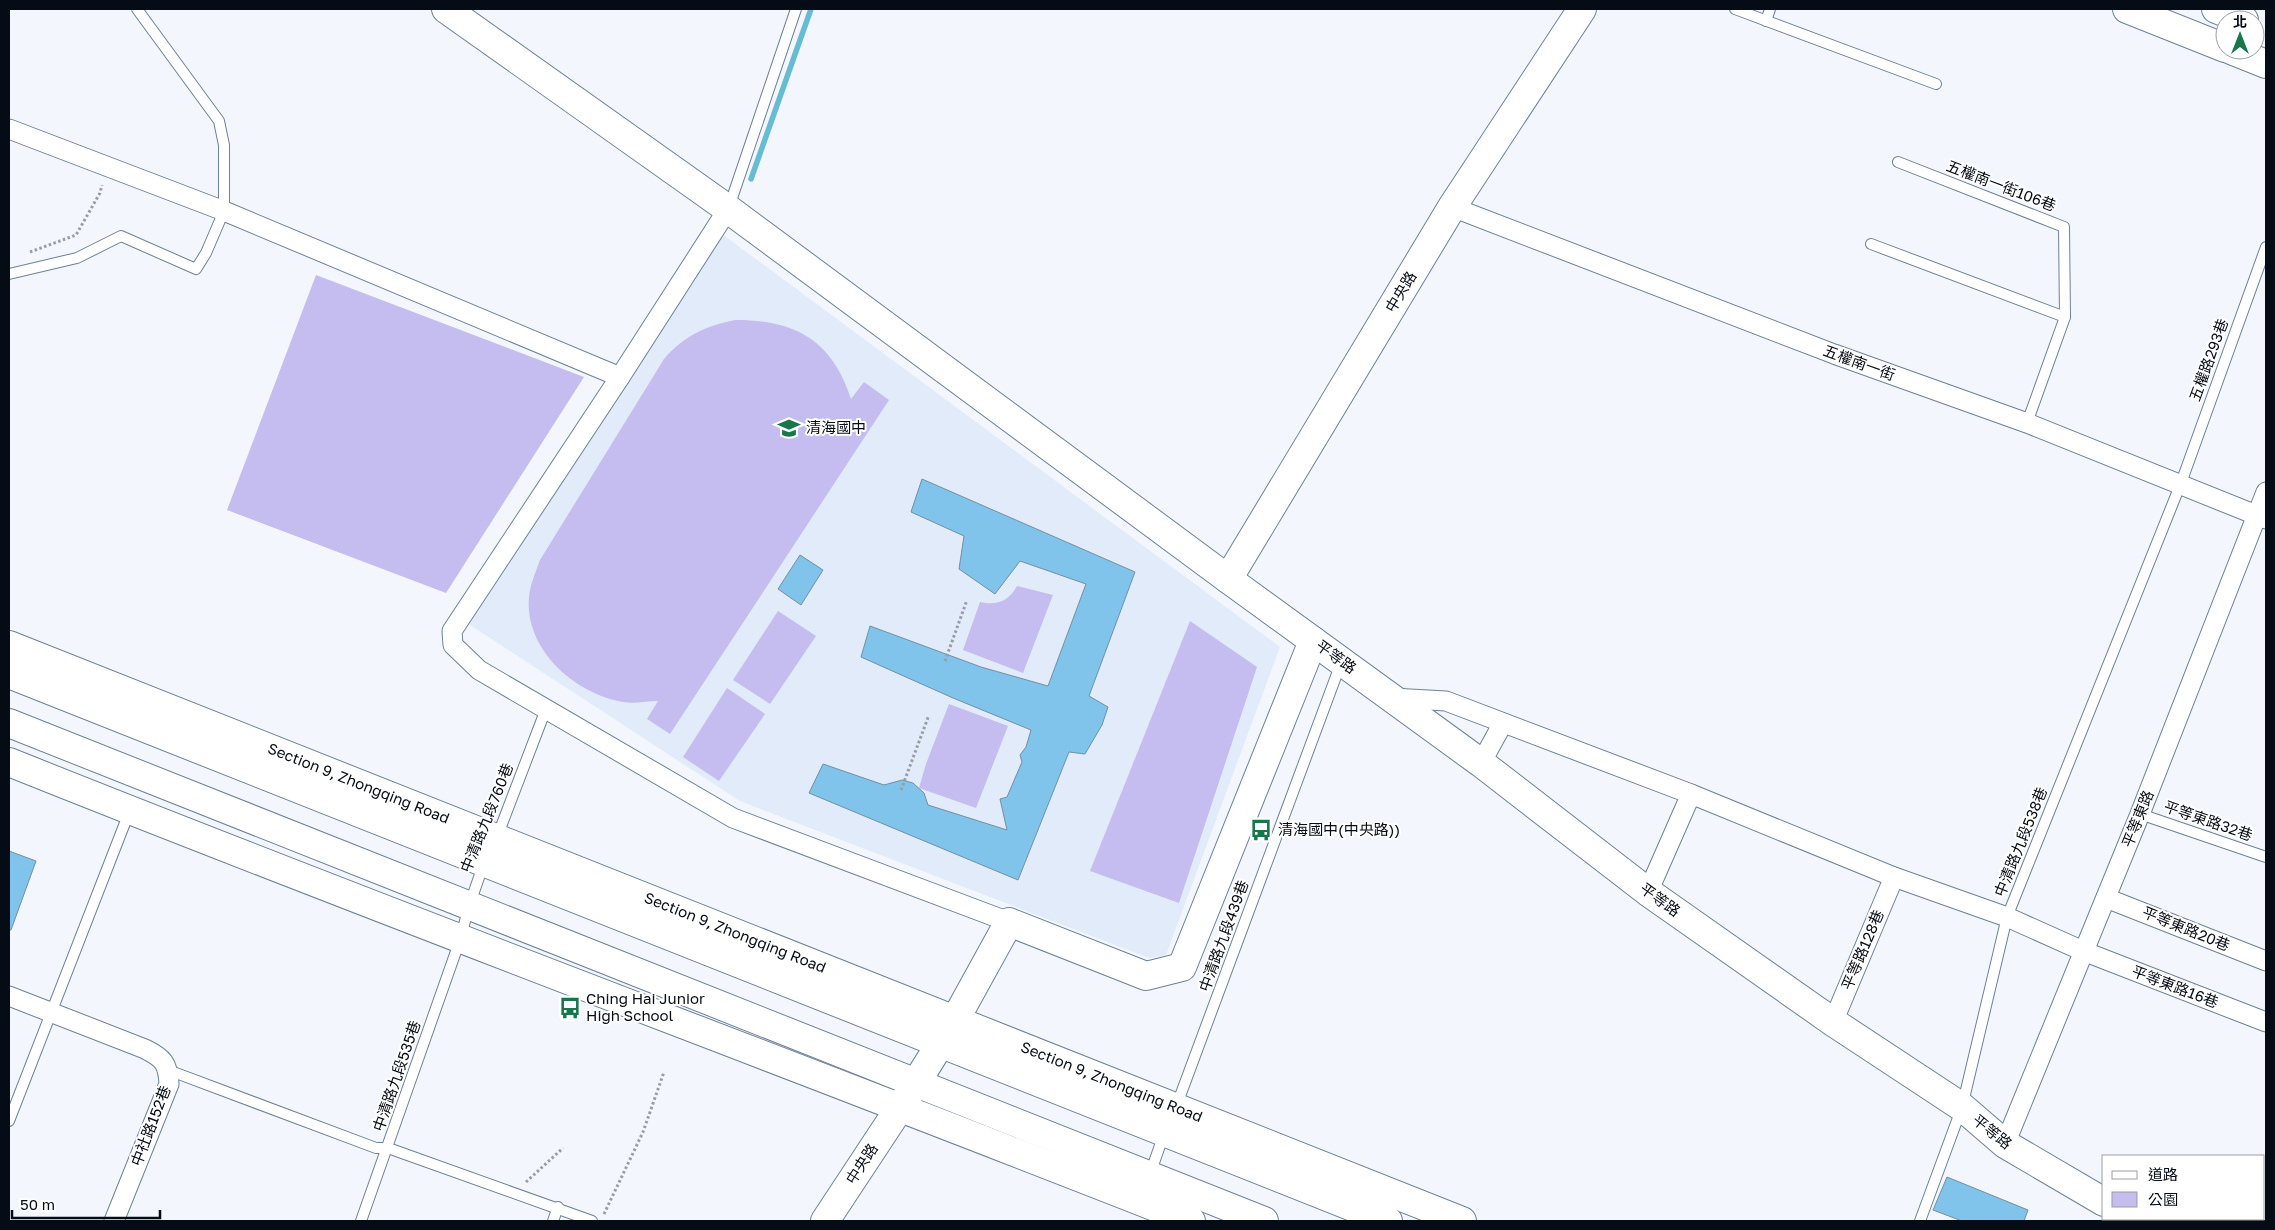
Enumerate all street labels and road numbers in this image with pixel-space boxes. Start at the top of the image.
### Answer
street label: 五權南一街106巷 [1944,156,2059,214]
street label: 中央路 [1381,268,1419,315]
street label: 五權路293巷 [2185,316,2231,403]
street label: 五權南一街 [1821,341,1898,383]
street label: 平等路 [1313,636,1360,677]
street label: Section 9, Zhongqing Road [265,739,452,827]
street label: 中清路九段760巷 [456,760,516,875]
street label: 中清路九段538巷 [1990,784,2050,899]
street label: 平等東路 [2117,787,2157,850]
street label: 平等東路32巷 [2162,796,2255,844]
street label: 中清路九段439巷 [1195,878,1252,994]
street label: 平等路 [1637,879,1684,920]
street label: Section 9, Zhongqing Road [642,888,829,976]
street label: 平等東路20巷 [2140,902,2233,954]
street label: 平等路128巷 [1837,907,1887,992]
street label: 平等東路16巷 [2129,961,2221,1011]
street label: 中清路九段535巷 [369,1018,423,1134]
street label: Section 9, Zhongqing Road [1018,1037,1205,1125]
street label: 中社路152巷 [126,1083,174,1168]
street label: 平等路 [1969,1110,2016,1152]
street label: 中央路 [841,1140,881,1187]

